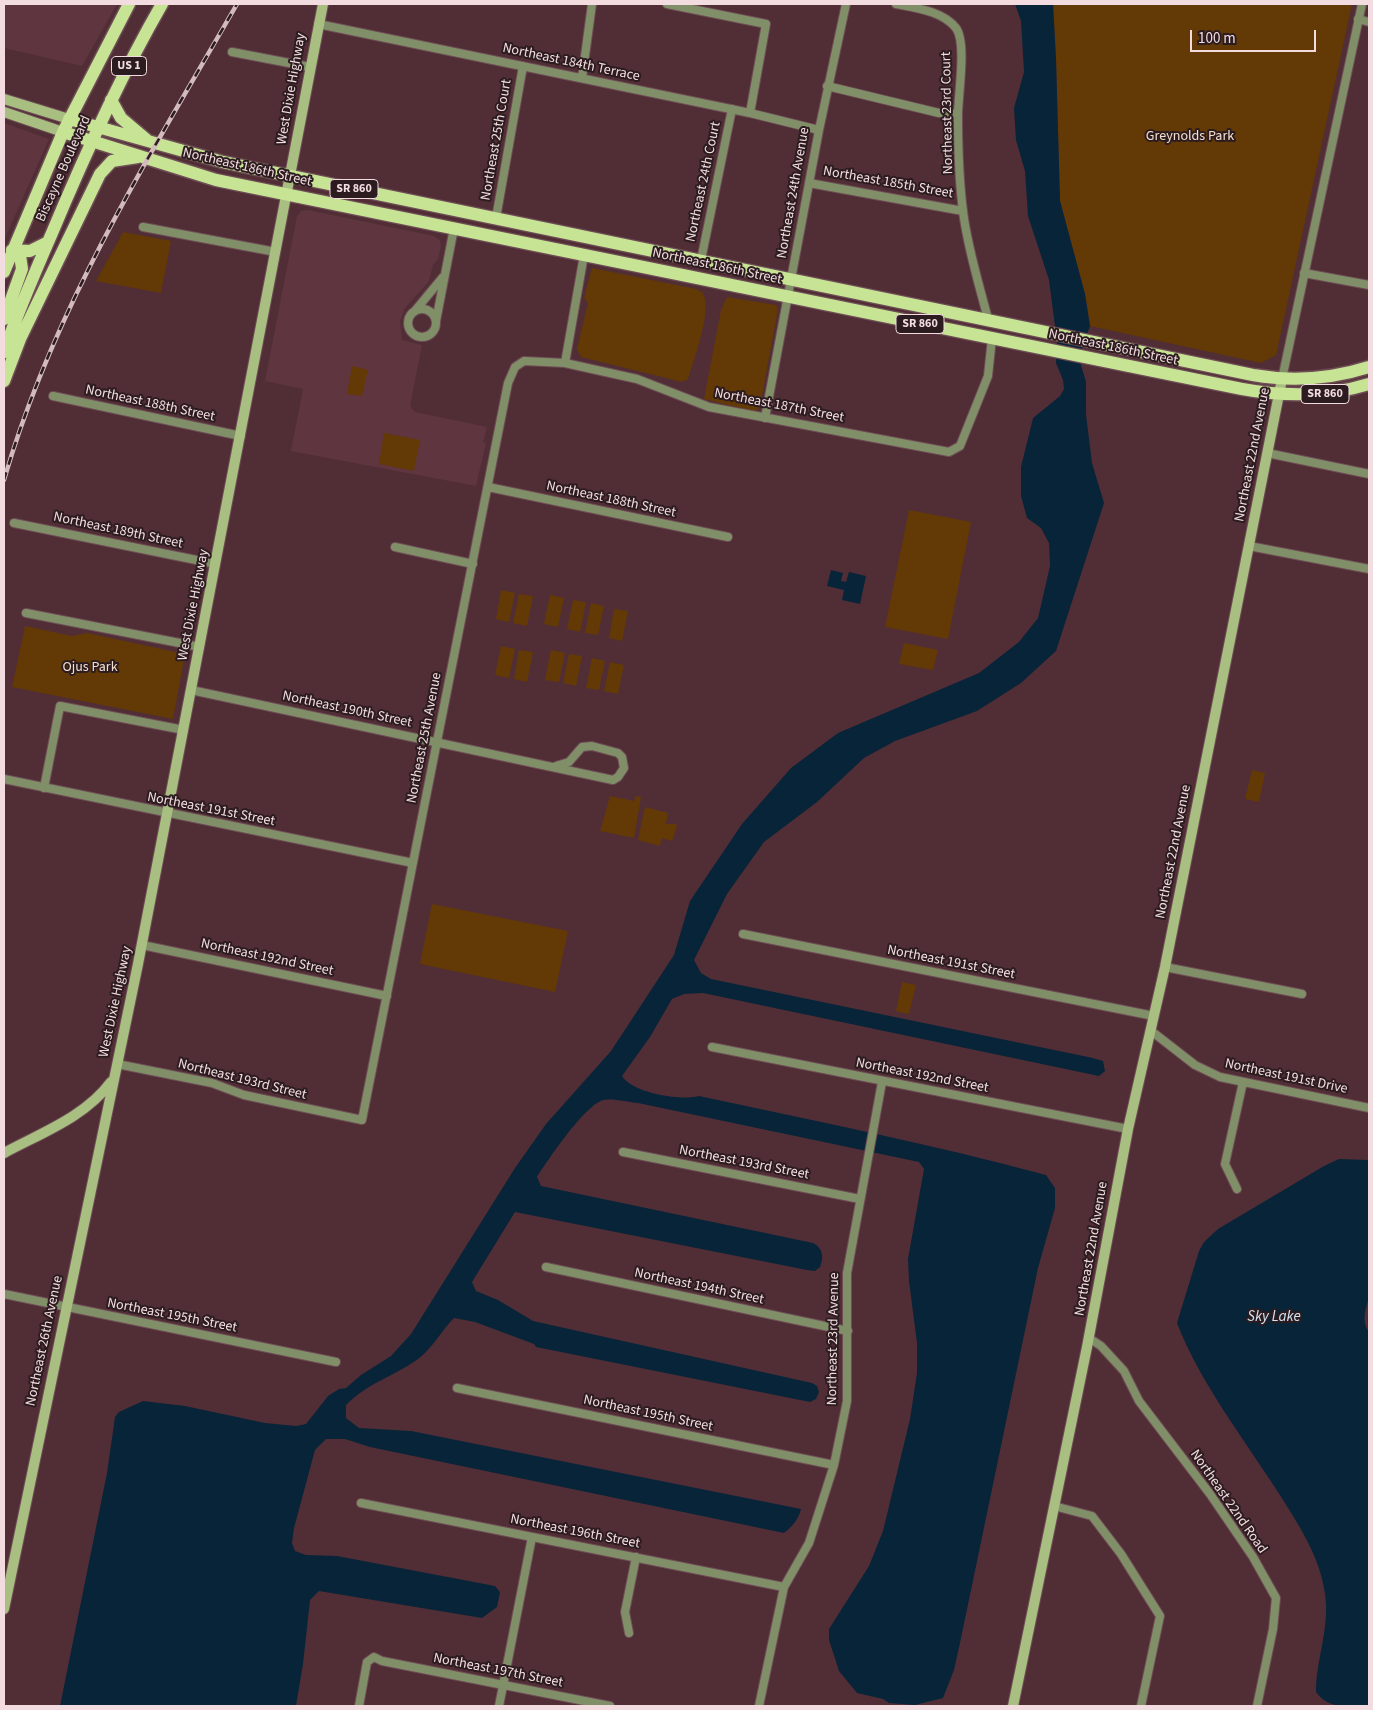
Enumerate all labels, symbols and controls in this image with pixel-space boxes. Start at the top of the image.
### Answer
scale bar [1193,20,1319,52]
text: 100 m [1198,28,1236,49]
street label: West Dixie Highway [274,32,310,146]
street label: Northeast 184th Terrace [501,40,641,86]
street label: Northeast 23rd Court [939,51,957,175]
road number: US 1 [112,56,146,76]
street label: Northeast 25th Court [478,78,516,202]
street label: Biscayne Boulevard [33,113,95,225]
street label: Northeast 24th Court [683,120,725,244]
street label: Northeast 24th Avenue [774,126,814,260]
park label: Greynolds Park [1146,129,1234,145]
street label: Northeast 186th Street [181,145,313,191]
street label: Northeast 185th Street [822,163,954,203]
road number: SR 860 [330,180,378,198]
street label: Northeast 186th Street [651,245,783,289]
road number: SR 860 [896,314,944,334]
street label: Northeast 186th Street [1047,326,1179,370]
street label: Northeast 188th Street [84,382,216,426]
road number: SR 860 [1301,384,1349,404]
street label: Northeast 187th Street [713,385,845,427]
street label: Northeast 22nd Avenue [1232,387,1274,523]
street label: Northeast 188th Street [545,478,677,522]
street label: Northeast 189th Street [52,509,184,553]
street label: West Dixie Highway [175,548,213,662]
park label: Ojus Park [62,660,118,676]
street label: Northeast 25th Avenue [404,671,446,805]
street label: Northeast 190th Street [281,688,413,732]
street label: Northeast 22nd Avenue [1153,784,1195,920]
street label: Northeast 191st Street [146,789,276,831]
street label: Northeast 192nd Street [199,936,335,980]
street label: Northeast 191st Street [886,942,1016,984]
street label: West Dixie Highway [96,945,136,1059]
street label: Northeast 192nd Street [854,1055,990,1097]
street label: Northeast 193rd Street [176,1056,308,1104]
street label: Northeast 191st Drive [1223,1056,1349,1098]
street label: Northeast 193rd Street [678,1142,810,1184]
street label: Northeast 22nd Avenue [1072,1181,1112,1317]
street label: Northeast 194th Street [633,1265,765,1309]
street label: Northeast 23rd Avenue [824,1272,844,1406]
street label: Northeast 26th Avenue [23,1274,67,1408]
street label: Northeast 195th Street [106,1295,238,1337]
water label: Sky Lake [1247,1309,1301,1327]
street label: Northeast 195th Street [582,1392,714,1436]
street label: Northeast 22nd Road [1186,1447,1270,1557]
street label: Northeast 196th Street [509,1511,641,1553]
street label: Northeast 197th Street [432,1650,564,1692]

